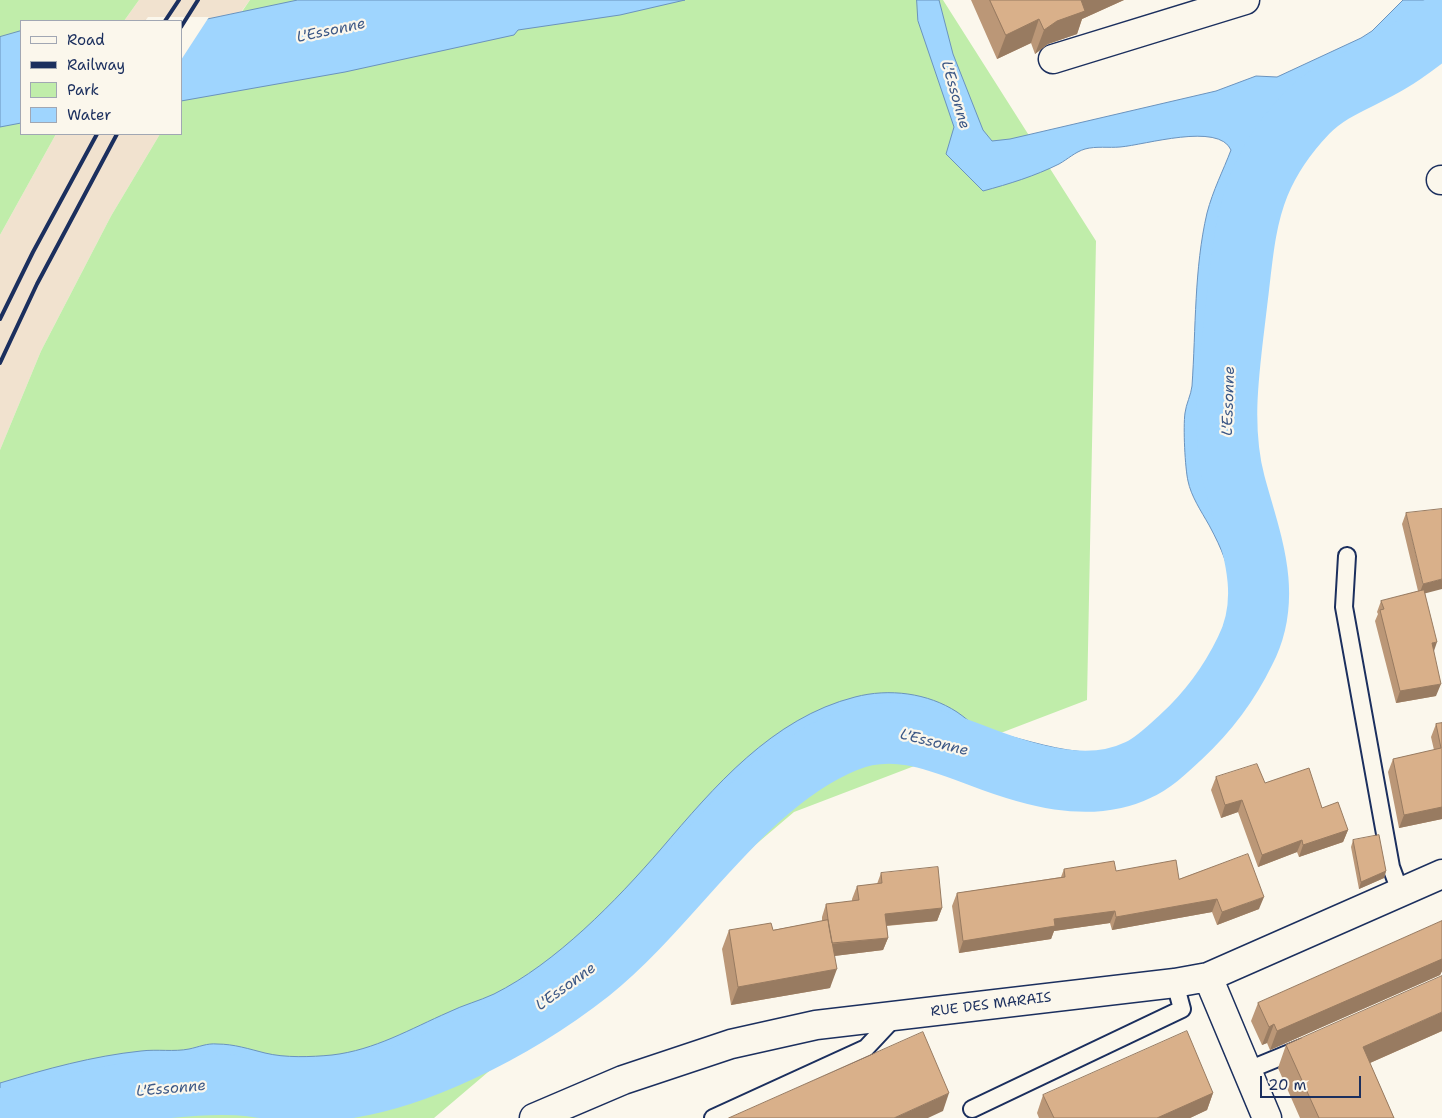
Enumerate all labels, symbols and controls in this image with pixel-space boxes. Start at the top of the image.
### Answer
water label: L'Essonne [295,15,367,47]
legend [20,20,182,135]
text: Road [67,30,105,50]
text: Railway [67,55,125,75]
water label: L'Essonne [937,59,973,131]
text: Park [67,80,99,100]
text: Water [67,105,111,125]
water label: L'Essonne [1219,366,1239,436]
water label: L'Essonne [898,726,970,760]
water label: L'Essonne [532,959,600,1015]
street label: RUE DES MARAIS [930,989,1052,1021]
scale bar [1262,1066,1363,1098]
text: 20 m [1268,1075,1307,1095]
water label: L'Essonne [135,1077,207,1101]

